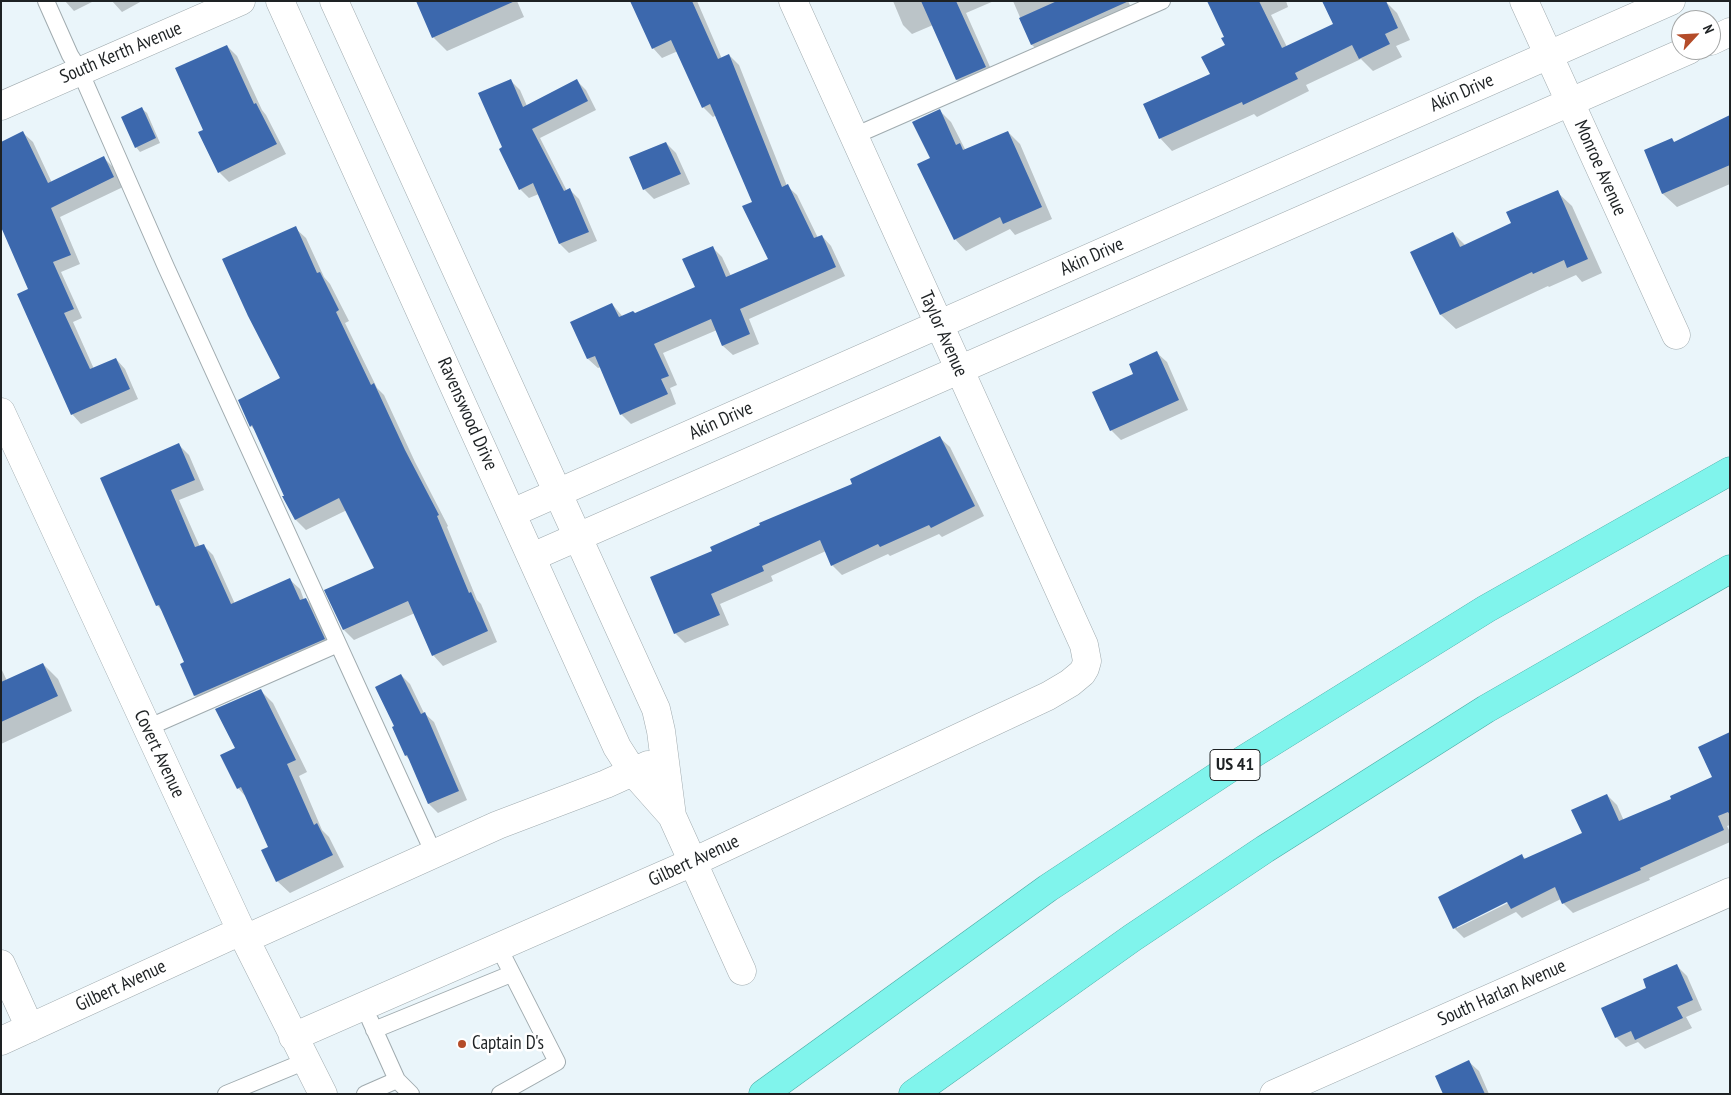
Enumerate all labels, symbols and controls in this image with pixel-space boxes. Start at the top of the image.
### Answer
north arrow [1671,10,1721,60]
street label: South Kerth Avenue [57,17,185,89]
text: N [1699,22,1718,36]
street label: Akin Drive [1427,69,1497,117]
street label: Monroe Avenue [1569,117,1631,219]
street label: Akin Drive [1057,233,1127,281]
street label: Taylor Avenue [914,288,972,380]
street label: Ravenswood Drive [432,354,502,474]
street label: Akin Drive [686,397,756,445]
street label: Covert Avenue [129,706,189,802]
road number: US 41 [1210,750,1260,780]
street label: Gilbert Avenue [645,830,743,892]
street label: Gilbert Avenue [72,955,170,1017]
street label: South Harlan Avenue [1434,955,1570,1031]
place label: Captain D's [472,1033,544,1055]
marker: Captain D's [456,1038,468,1050]

